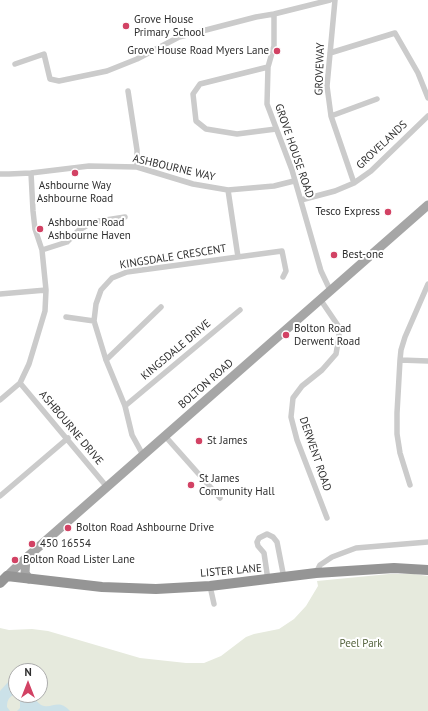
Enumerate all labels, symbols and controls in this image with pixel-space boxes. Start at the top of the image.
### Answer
place label: Grove House Primary School [134,13,204,39]
marker: Grove House Primary School [121,21,131,31]
street label: GROVEWAY [312,42,328,96]
place label: Grove House Road Myers Lane [127,44,269,58]
marker: Grove House Road Myers Lane [272,46,282,56]
street label: GROVE HOUSE ROAD [272,102,316,200]
street label: GROVELANDS [354,118,410,172]
street label: ASHBOURNE WAY [131,152,217,184]
marker: Ashbourne Way Ashbourne Road [70,168,80,178]
place label: Ashbourne Way Ashbourne Road [37,179,113,205]
place label: Tesco Express [315,205,380,219]
marker: Tesco Express [383,207,393,217]
place label: Ashbourne Road Ashbourne Haven [48,216,131,242]
marker: Ashbourne Road Ashbourne Haven [35,224,45,234]
street label: KINGSDALE CRESCENT [119,242,227,272]
place label: Best-one [342,248,383,262]
marker: Best-one [329,250,339,260]
street label: KINGSDALE DRIVE [138,317,214,383]
place label: Bolton Road Derwent Road [294,322,360,348]
marker: Bolton Road Derwent Road [281,330,291,340]
street label: BOLTON ROAD [176,356,236,412]
street label: ASHBOURNE DRIVE [36,388,106,468]
street label: DERWENT ROAD [296,415,334,493]
place label: St James [207,434,247,448]
marker: St James [194,436,204,446]
place label: St James Community Hall [199,472,275,498]
marker: St James Community Hall [186,480,196,490]
place label: Bolton Road Ashbourne Drive [76,521,214,535]
marker: Bolton Road Ashbourne Drive [63,523,73,533]
place label: 450 16554 [40,537,91,551]
marker: 450 16554 [27,539,37,549]
place label: Bolton Road Lister Lane [23,553,135,567]
marker: Bolton Road Lister Lane [10,555,20,565]
street label: LISTER LANE [200,562,262,580]
park label: Peel Park [339,637,383,651]
north arrow [8,663,48,703]
text: N [24,665,32,679]

